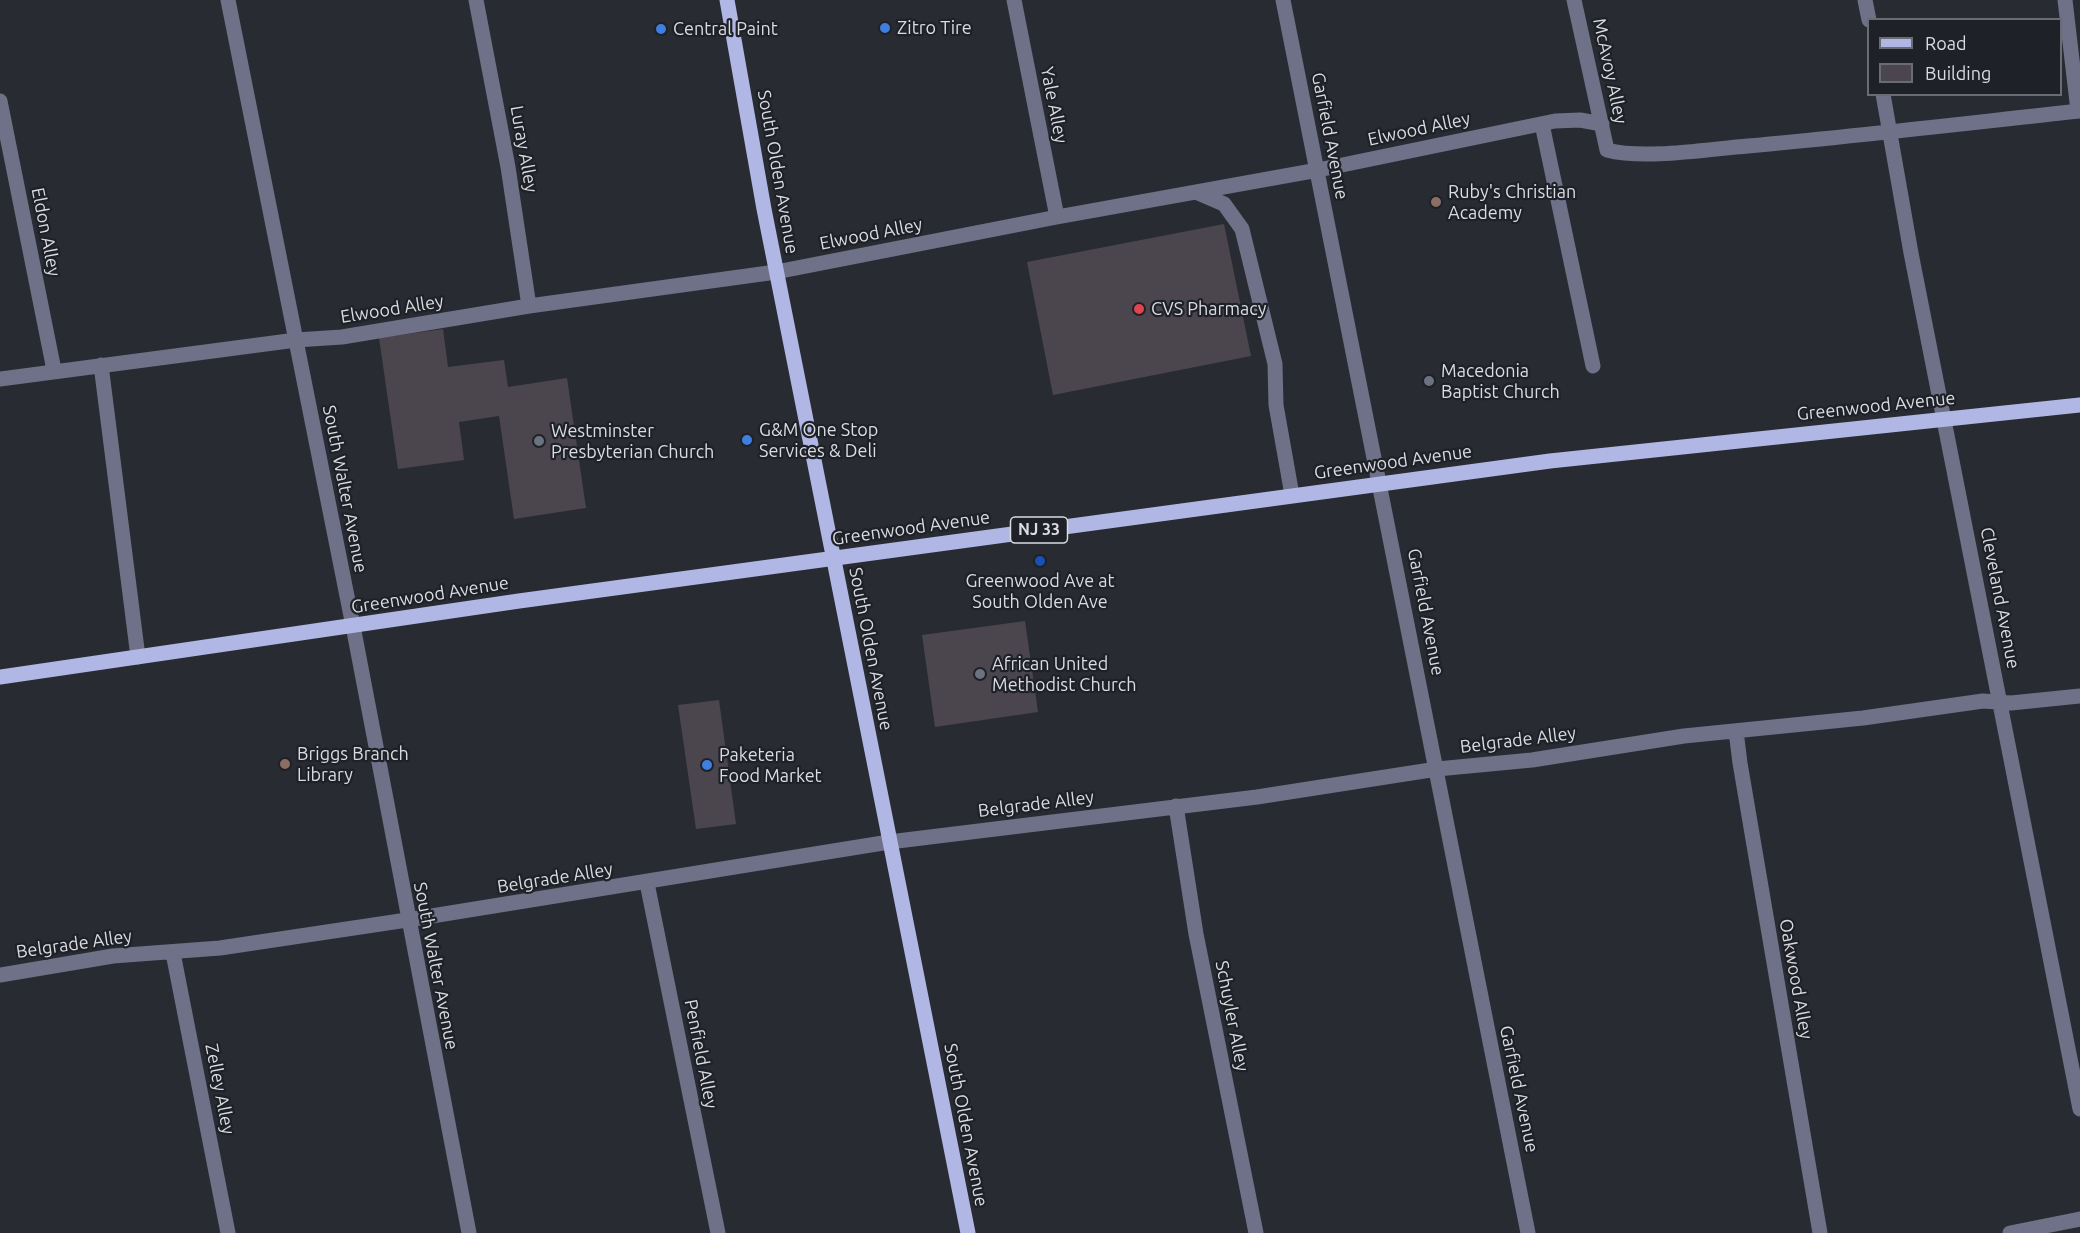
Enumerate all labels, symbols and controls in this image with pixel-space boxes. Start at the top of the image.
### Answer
street label: McAvoy Alley [1588,16,1632,126]
place label: Zitro Tire [897,17,972,39]
place label: Central Paint [673,18,778,40]
legend [1867,18,2062,96]
marker: Zitro Tire [878,21,892,35]
marker: Central Paint [654,22,668,36]
text: Road [1925,33,1967,53]
text: Building [1925,63,1991,83]
street label: Yale Alley [1036,65,1072,145]
street label: Garfield Avenue [1307,71,1353,201]
street label: South Olden Avenue [753,88,803,256]
street label: Luray Alley [506,104,542,194]
street label: Elwood Alley [1366,108,1472,150]
place label: Ruby's Christian Academy [1448,181,1576,224]
street label: Eldon Alley [27,186,65,278]
marker: Ruby's Christian Academy [1429,195,1443,209]
street label: Elwood Alley [818,213,924,255]
street label: Elwood Alley [339,290,445,328]
place label: CVS Pharmacy [1151,298,1266,320]
marker: CVS Pharmacy [1132,302,1146,316]
place label: Macedonia Baptist Church [1441,360,1560,403]
marker: Macedonia Baptist Church [1422,374,1436,388]
street label: Greenwood Avenue [1796,387,1956,425]
street label: South Walter Avenue [318,403,372,575]
place label: G&M One Stop Services & Deli [759,419,878,462]
place label: Westminster Presbyterian Church [551,420,714,462]
marker: G&M One Stop Services & Deli [740,433,754,447]
marker: Westminster Presbyterian Church [532,434,546,448]
street label: Greenwood Avenue [1313,440,1473,484]
street label: Greenwood Avenue [831,506,991,550]
road number: NJ 33 [1010,517,1068,543]
street label: Cleveland Avenue [1976,525,2024,671]
street label: Garfield Avenue [1403,547,1449,677]
marker: Greenwood Ave at South Olden Ave [1033,554,1047,568]
street label: South Olden Avenue [845,566,897,732]
place label: Greenwood Ave at South Olden Ave [965,570,1115,612]
street label: Greenwood Avenue [350,572,510,618]
place label: African United Methodist Church [992,653,1136,696]
marker: African United Methodist Church [973,667,987,681]
street label: Belgrade Alley [1459,722,1577,758]
place label: Briggs Branch Library [297,743,409,786]
place label: Paketeria Food Market [719,744,822,786]
marker: Briggs Branch Library [278,757,292,771]
marker: Paketeria Food Market [700,758,714,772]
street label: Belgrade Alley [977,786,1095,822]
street label: Belgrade Alley [496,858,614,898]
street label: South Walter Avenue [409,880,463,1052]
street label: Oakwood Alley [1775,917,1817,1041]
street label: Belgrade Alley [15,925,133,963]
street label: Schuyler Alley [1211,959,1253,1073]
street label: Penfield Alley [680,998,722,1110]
street label: Garfield Avenue [1495,1024,1543,1154]
street label: Zelley Alley [201,1042,239,1136]
street label: South Olden Avenue [940,1042,992,1208]

